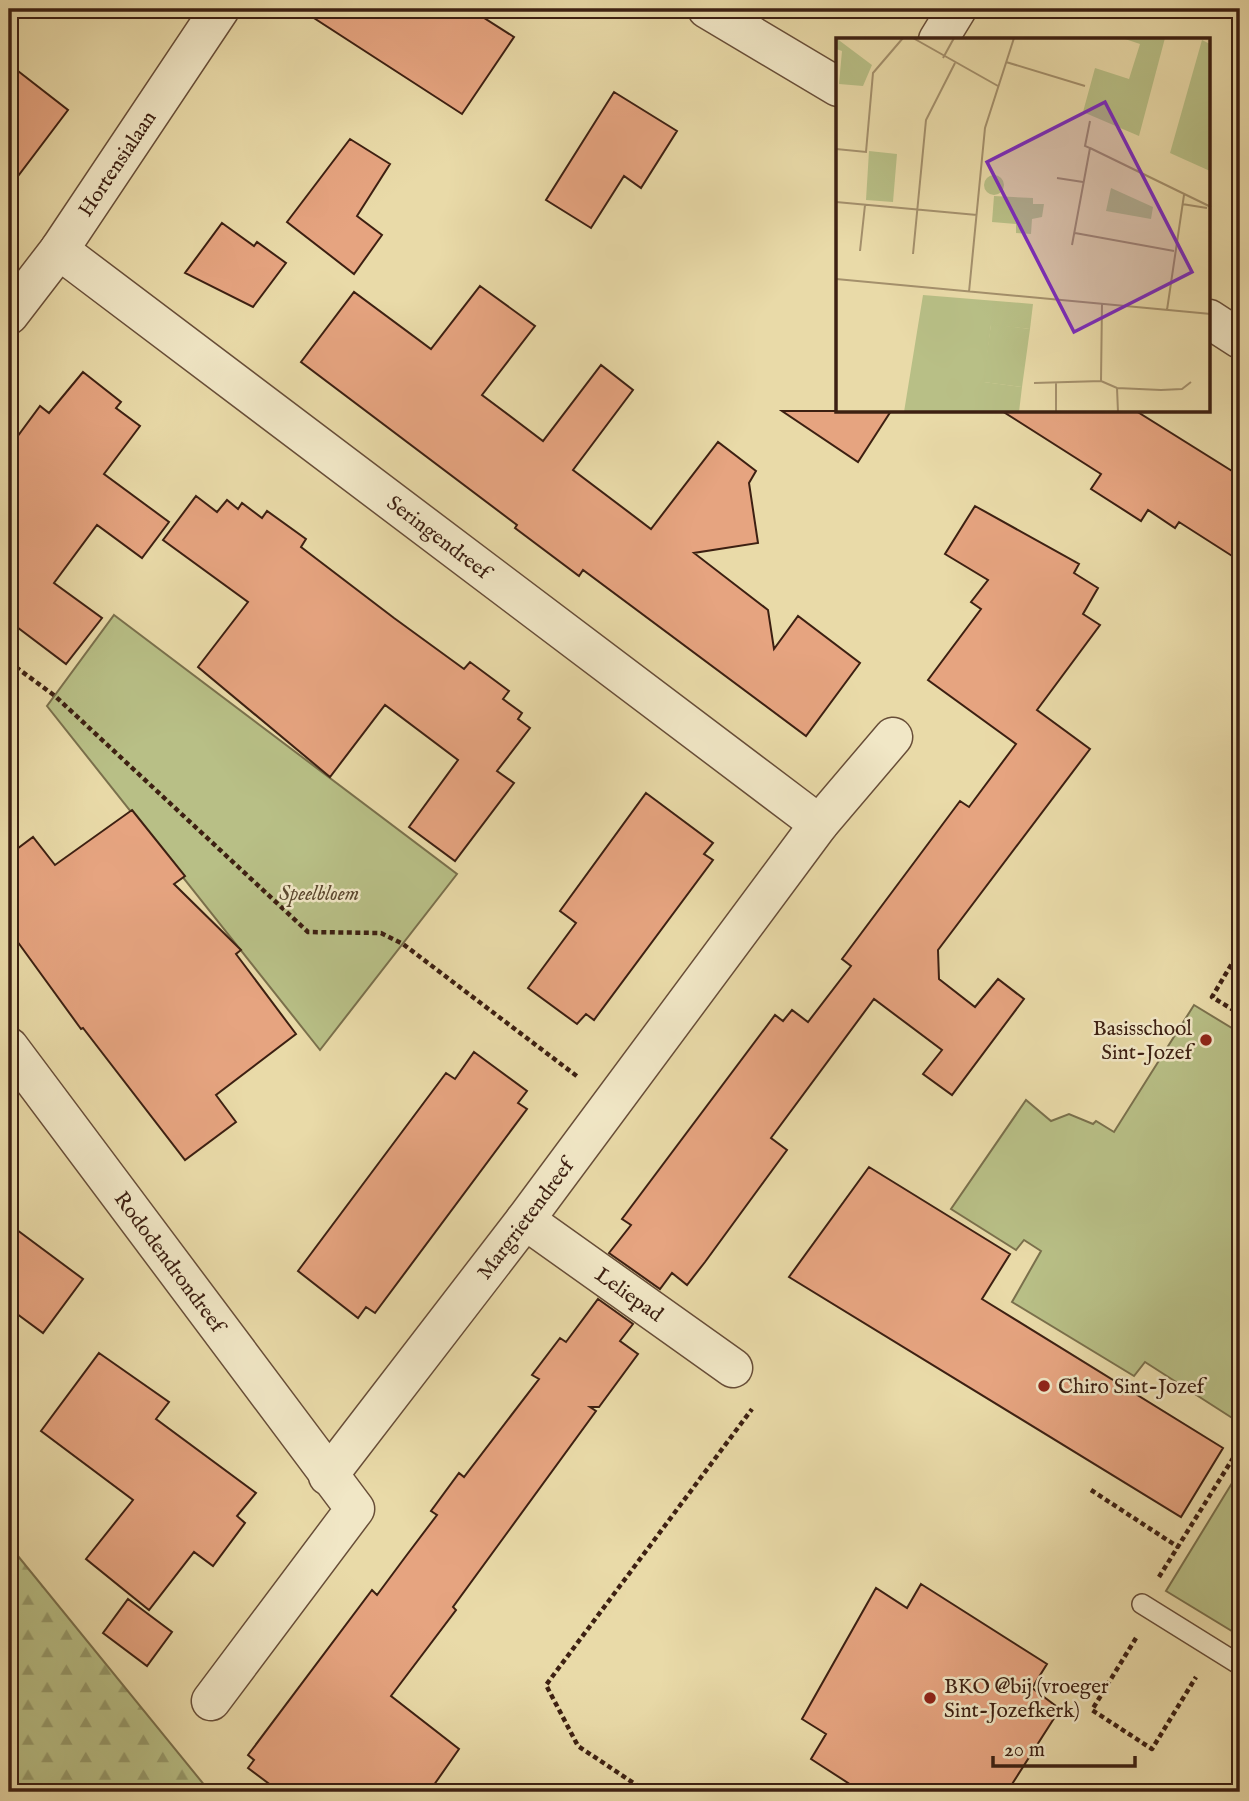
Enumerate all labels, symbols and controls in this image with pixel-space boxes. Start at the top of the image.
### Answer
inset map [836,38,1210,413]
street label: Hortensialaan [73,106,163,223]
street label: Seringendreef [381,490,498,588]
park label: Speelbloem [279,881,359,908]
place label: Basisschool Sint-Jozef [1093,1016,1195,1067]
marker: Basisschool Sint-Jozef [1198,1032,1214,1048]
street label: Margrietendreef [472,1151,583,1286]
street label: Rododendrondreef [107,1187,232,1341]
street label: Leliepad [589,1262,668,1329]
place label: Chiro Sint-Jozef [1058,1374,1208,1401]
marker: Chiro Sint-Jozef [1036,1378,1052,1394]
place label: BKO @bij (vroeger Sint-Jozefkerk) [944,1674,1109,1725]
marker: BKO @bij (vroeger Sint-Jozefkerk) [922,1690,938,1706]
scale bar [993,1724,1135,1768]
text: 20 m [1004,1737,1045,1764]

